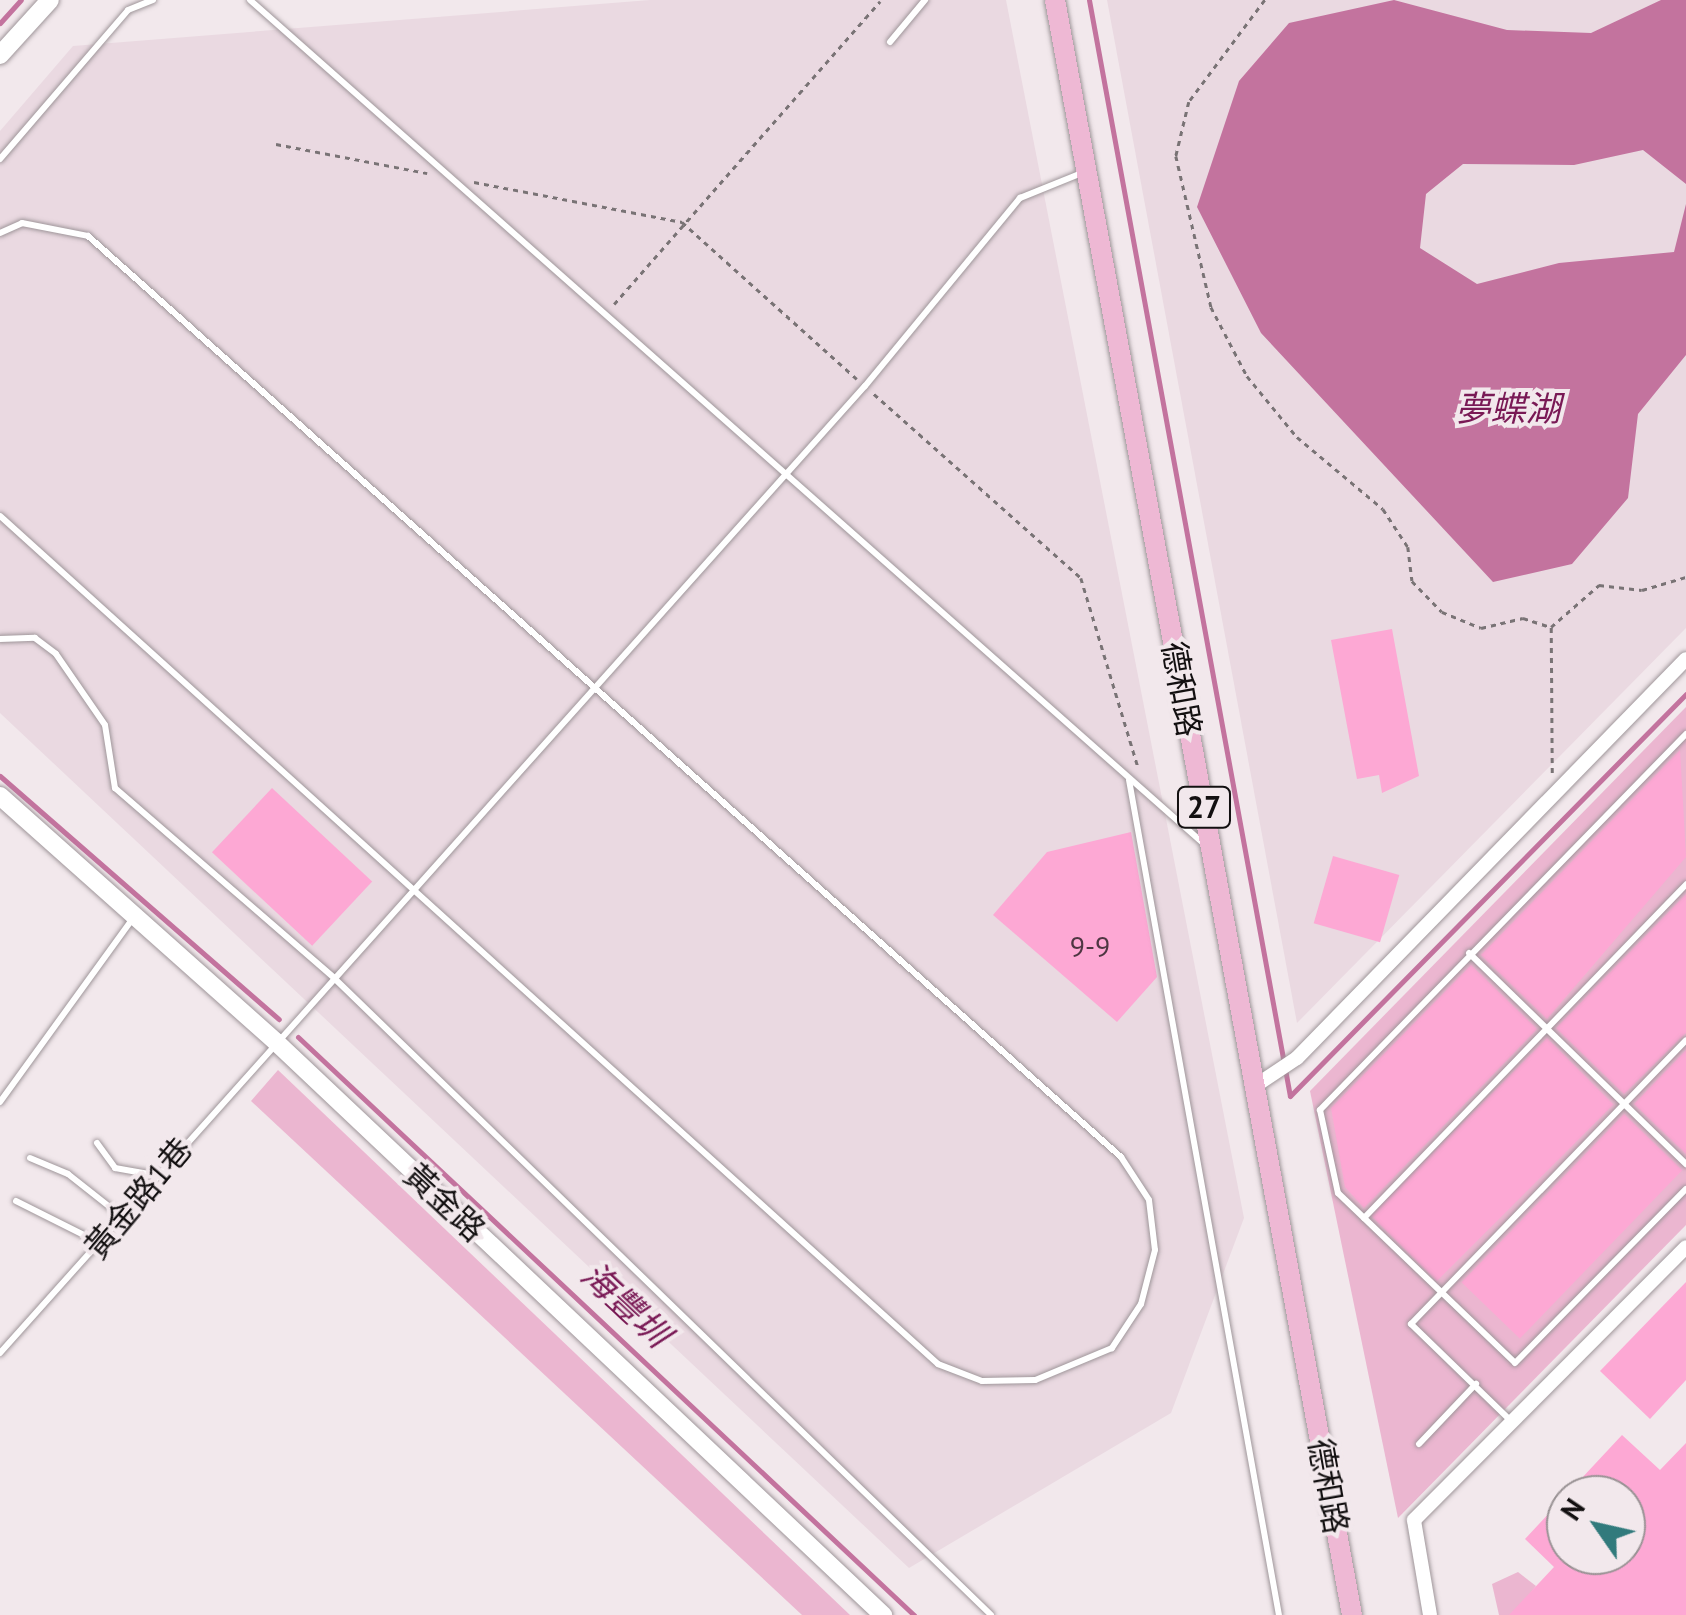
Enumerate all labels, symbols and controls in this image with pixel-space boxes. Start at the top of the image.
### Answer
water label: 夢蝶湖 [1456,387,1560,429]
street label: 德和路 [1155,638,1209,740]
road number: 27 [1176,782,1232,832]
house number: 9-9 [1070,929,1110,963]
street label: 黃金路1巷 [77,1130,199,1266]
street label: 黃金路 [397,1155,493,1249]
water label: 海豐圳 [573,1253,679,1355]
street label: 德和路 [1302,1435,1356,1537]
north arrow [1546,1475,1646,1575]
text: N [1552,1491,1593,1527]

